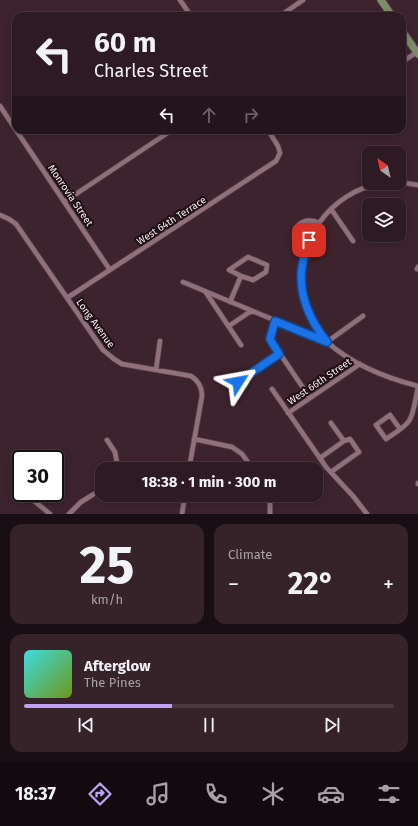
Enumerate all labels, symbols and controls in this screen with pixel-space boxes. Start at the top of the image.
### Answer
text: 60 m [94,26,156,59]
icon: left [28,28,80,80]
text: Charles Street [94,60,208,82]
icon: left [156,104,178,126]
icon: ahead [198,104,220,126]
icon: right [240,104,262,126]
north arrow [362,146,406,190]
map controls [362,146,406,242]
street label: Monrovia Street [45,162,95,229]
street label: West 64th Terrace [135,194,208,248]
button: layers [362,198,406,242]
pin [292,223,326,257]
icon: arrive [298,229,320,251]
street label: Long Avenue [73,297,117,350]
street label: West 66th Street [285,356,354,408]
position arrow [217,361,259,403]
speed limit sign: 30 [12,450,64,502]
text: 18:38 · 1 min · 300 m [141,473,277,491]
text: 25 [80,534,134,597]
text: Climate [228,547,272,562]
text: 22° [288,566,334,602]
text: − [228,571,239,598]
text: + [383,571,394,598]
text: km/h [91,592,123,607]
text: Afterglow [84,657,150,675]
text: The Pines [84,675,141,690]
icon: previous [75,714,97,736]
icon: pause [198,714,220,736]
icon: next [321,714,343,736]
icon: directions [86,780,114,808]
icon: music [144,780,172,808]
icon: phone [202,780,230,808]
icon: climate [259,780,287,808]
icon: car [317,780,345,808]
icon: filters [375,780,403,808]
text: 18:37 [15,783,56,805]

